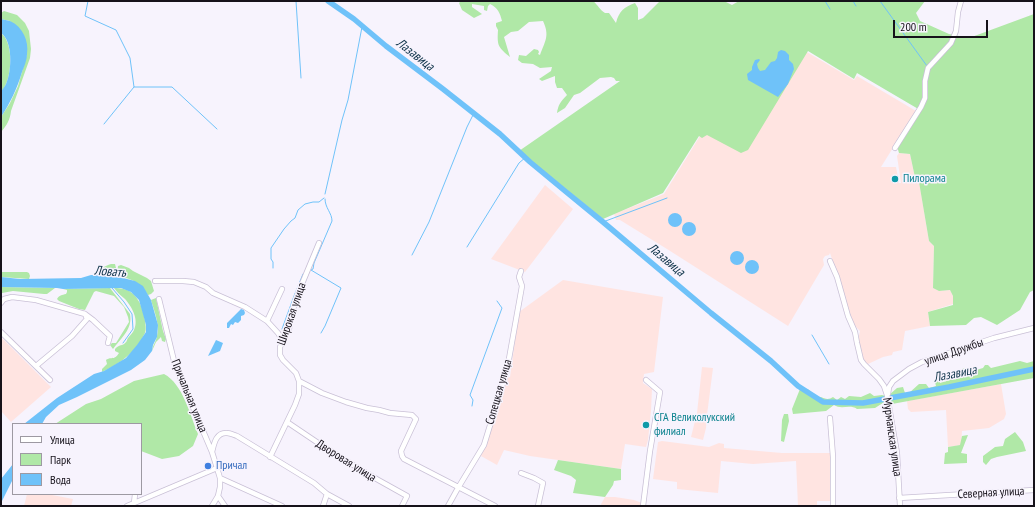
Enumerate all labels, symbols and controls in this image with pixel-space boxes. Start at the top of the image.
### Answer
scale bar [895,12,990,38]
text: 200 m [900,19,927,34]
water label: Лазавица [393,35,437,75]
place label: Пилорама [903,172,946,186]
marker: Пилорама [890,174,900,184]
water label: Лазавица [644,240,688,280]
water label: Ловать [94,263,126,281]
street label: Широкая улица [275,281,309,347]
street label: улица Дружбы [923,335,985,369]
street label: Причальная улица [168,357,210,435]
street label: Сопецкая улица [483,358,515,426]
water label: Лазавица [932,362,978,386]
street label: Мурманская улица [879,397,905,477]
place label: СГА Великолукский филиал [654,411,735,439]
marker: СГА Великолукский филиал [641,420,651,430]
legend [12,423,142,495]
text: Улица [50,432,75,447]
street label: Дворовая улица [313,437,379,485]
text: Парк [50,452,71,467]
place label: Причал [216,459,247,473]
marker: Причал [203,461,213,471]
text: Вода [50,472,71,487]
street label: Северная улица [957,484,1025,502]

